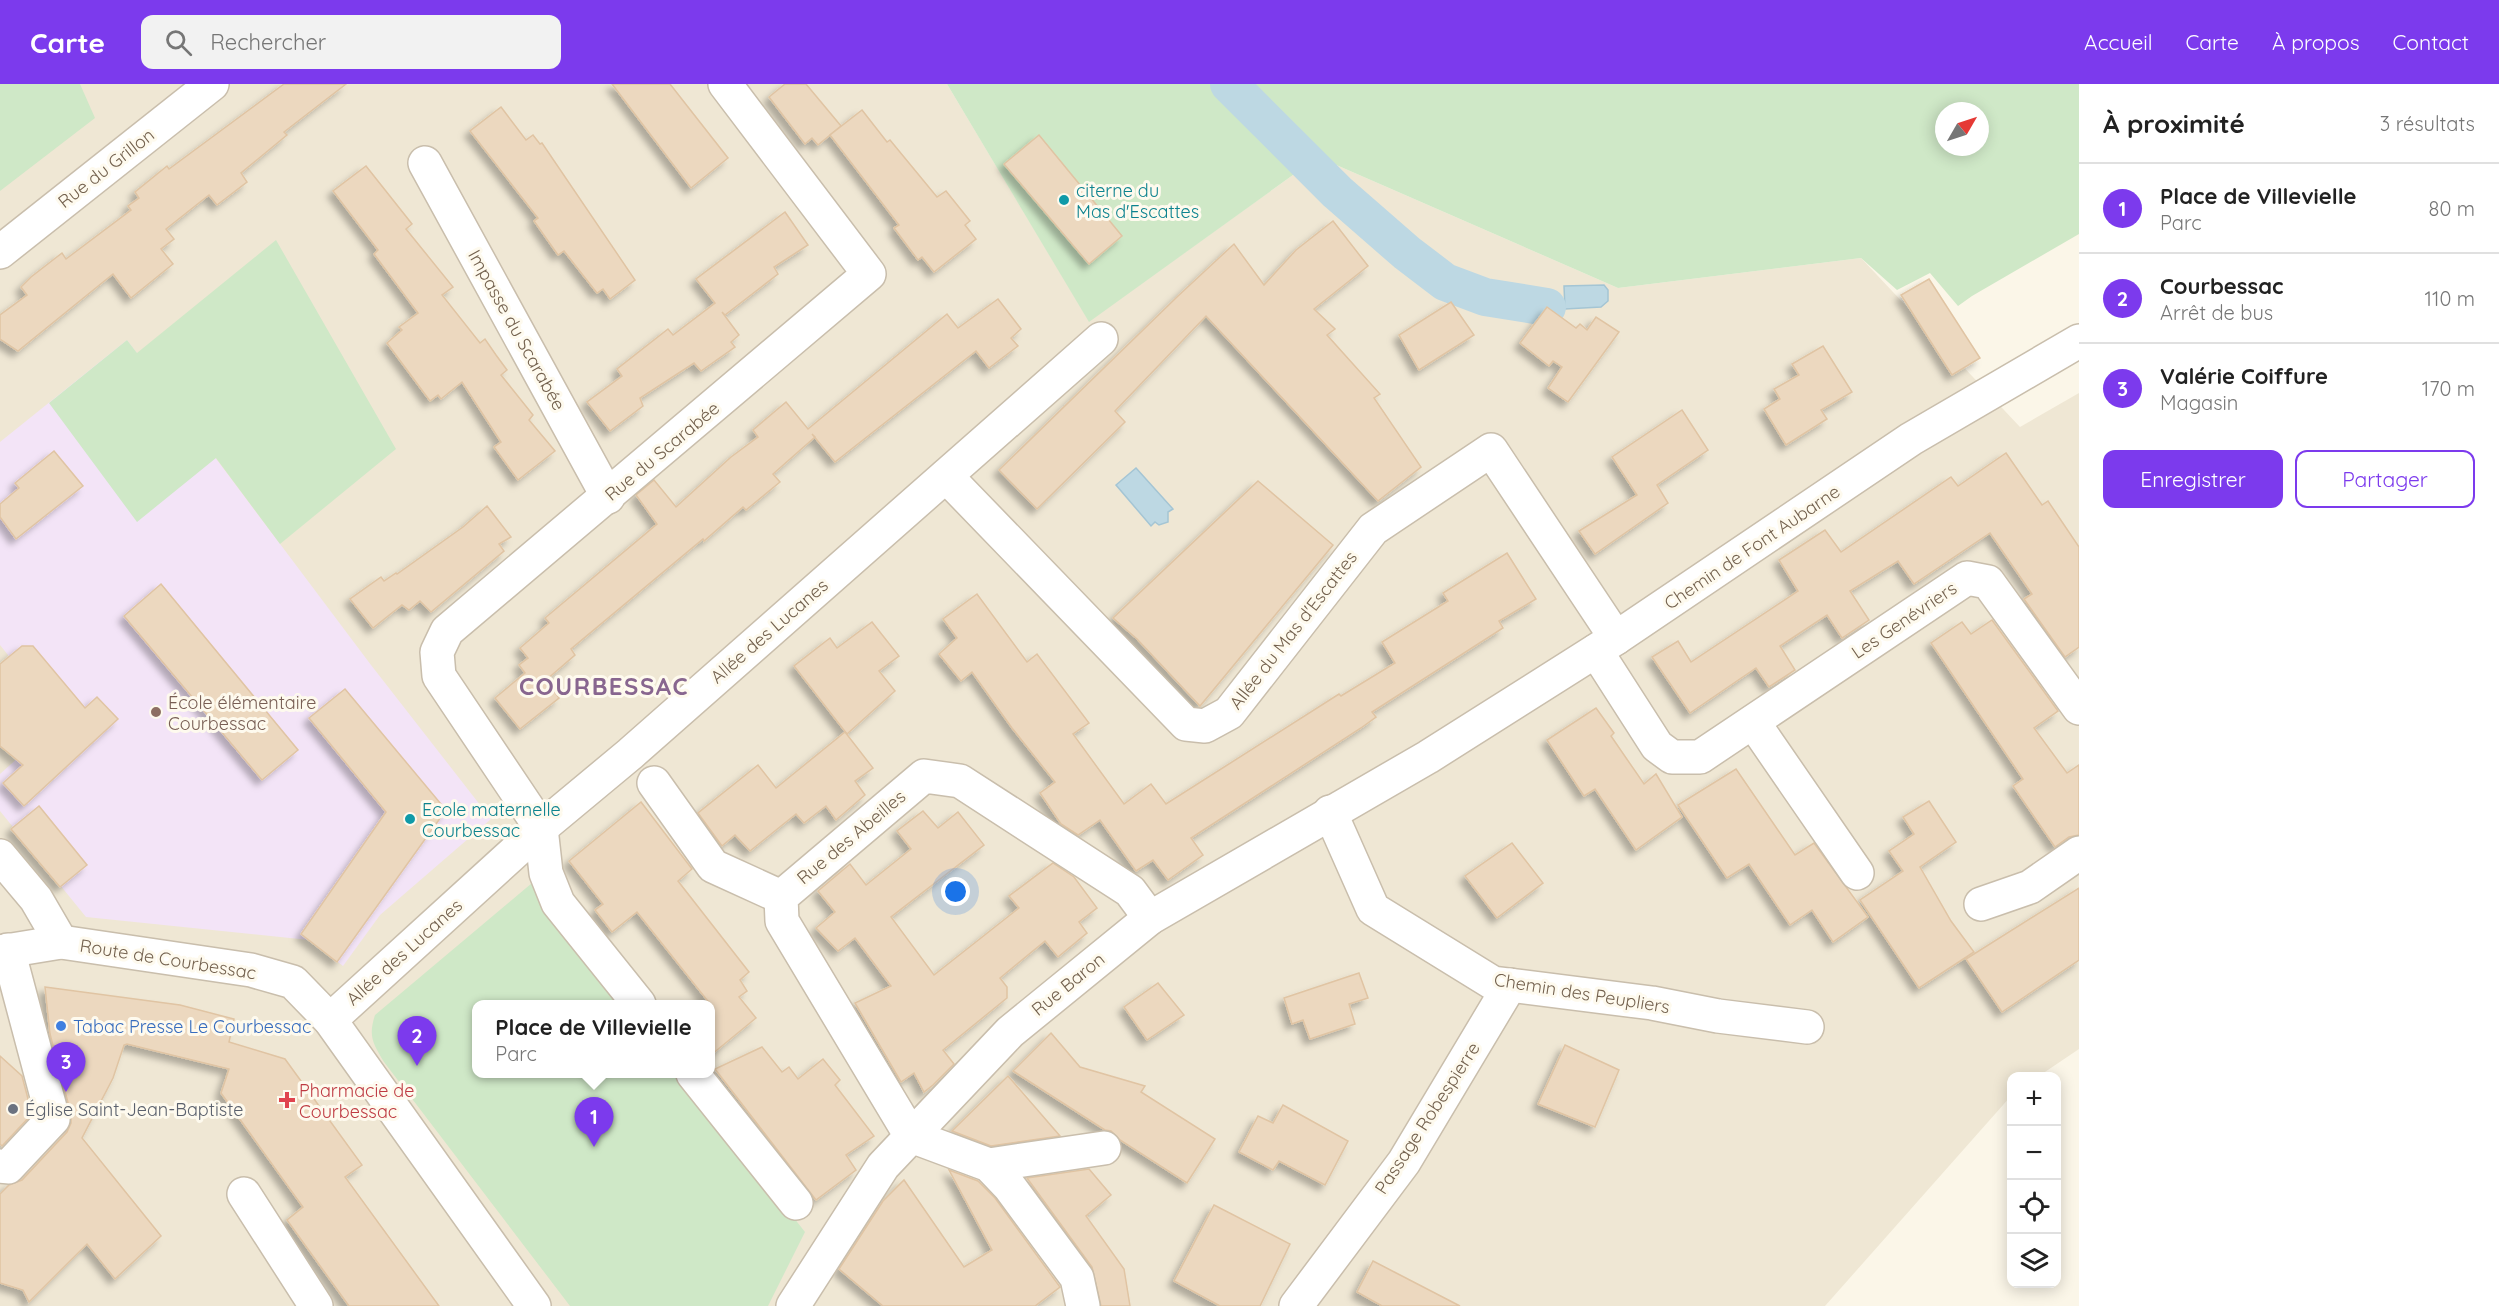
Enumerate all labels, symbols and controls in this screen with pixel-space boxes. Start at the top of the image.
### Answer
search box [141,15,561,69]
text: Carte [30,25,105,60]
icon: search [162,26,195,59]
text: Rechercher [210,28,326,56]
text: Accueil [2084,29,2153,55]
text: Carte [2186,29,2239,55]
text: À propos [2272,29,2360,55]
text: Contact [2393,29,2469,55]
north arrow [1935,102,1989,156]
text: À proximité [2103,107,2245,140]
text: 3 résultats [2380,111,2475,136]
street label: Rue du Grillon [53,123,159,213]
place label: citerne du Mas d'Escattes [1076,179,1199,223]
text: Place de Villevielle [2160,182,2356,210]
marker: citerne du Mas d'Escattes [1057,193,1071,207]
text: 1 [2119,196,2126,221]
text: 80 m [2429,196,2475,221]
text: Parc [2160,210,2202,235]
street label: Impasse du Scarabée [463,246,571,414]
text: Courbessac [2160,272,2283,300]
text: 2 [2117,286,2128,311]
text: 110 m [2425,286,2475,311]
text: Arrêt de bus [2160,300,2273,325]
text: Valérie Coiffure [2160,362,2328,390]
text: 3 [2117,376,2128,401]
text: 170 m [2422,376,2475,401]
text: Magasin [2160,390,2238,415]
street label: Rue du Scarabée [600,396,724,506]
button: Enregistrer [2103,450,2283,508]
button: Partager [2295,450,2475,508]
street label: Chemin de Font Aubarne [1660,480,1844,614]
street label: Allée du Mas d'Escattes [1224,546,1362,714]
street label: Allée des Lucanes [705,574,833,688]
street label: Les Genévriers [1847,576,1961,664]
district label: COURBESSAC [519,671,689,701]
place label: École élémentaire Courbessac [168,691,316,735]
marker: École élémentaire Courbessac [149,705,163,719]
street label: Rue des Abeilles [792,785,910,889]
place label: Ecole maternelle Courbessac [422,798,561,842]
marker: Ecole maternelle Courbessac [403,812,417,826]
your location [941,877,970,906]
street label: Allée des Lucanes [341,894,467,1010]
street label: Route de Courbessac [78,934,258,984]
street label: Rue Baron [1027,947,1109,1021]
street label: Chemin des Peupliers [1493,968,1671,1018]
popup [472,1000,715,1078]
text: Place de Villevielle [495,1013,692,1041]
place label: Tabac Presse Le Courbessac [73,1015,311,1038]
pin: 2 [398,1016,436,1066]
marker: Tabac Presse Le Courbessac [54,1019,68,1033]
street label: Passage Robespierre [1369,1038,1485,1198]
text: Parc [495,1041,537,1066]
pin: 3 [46,1042,86,1092]
map controls [2007,1072,2061,1288]
button: + [2007,1072,2061,1126]
place label: Pharmacie de Courbessac [299,1079,414,1123]
marker: Pharmacie de Courbessac [280,1093,294,1107]
place label: Église Saint-Jean-Baptiste [25,1098,243,1121]
pin: 1 [574,1098,614,1147]
marker: Église Saint-Jean-Baptiste [6,1102,20,1116]
button: − [2007,1126,2061,1180]
button: locate [2007,1180,2061,1234]
button: layers [2007,1234,2061,1288]

